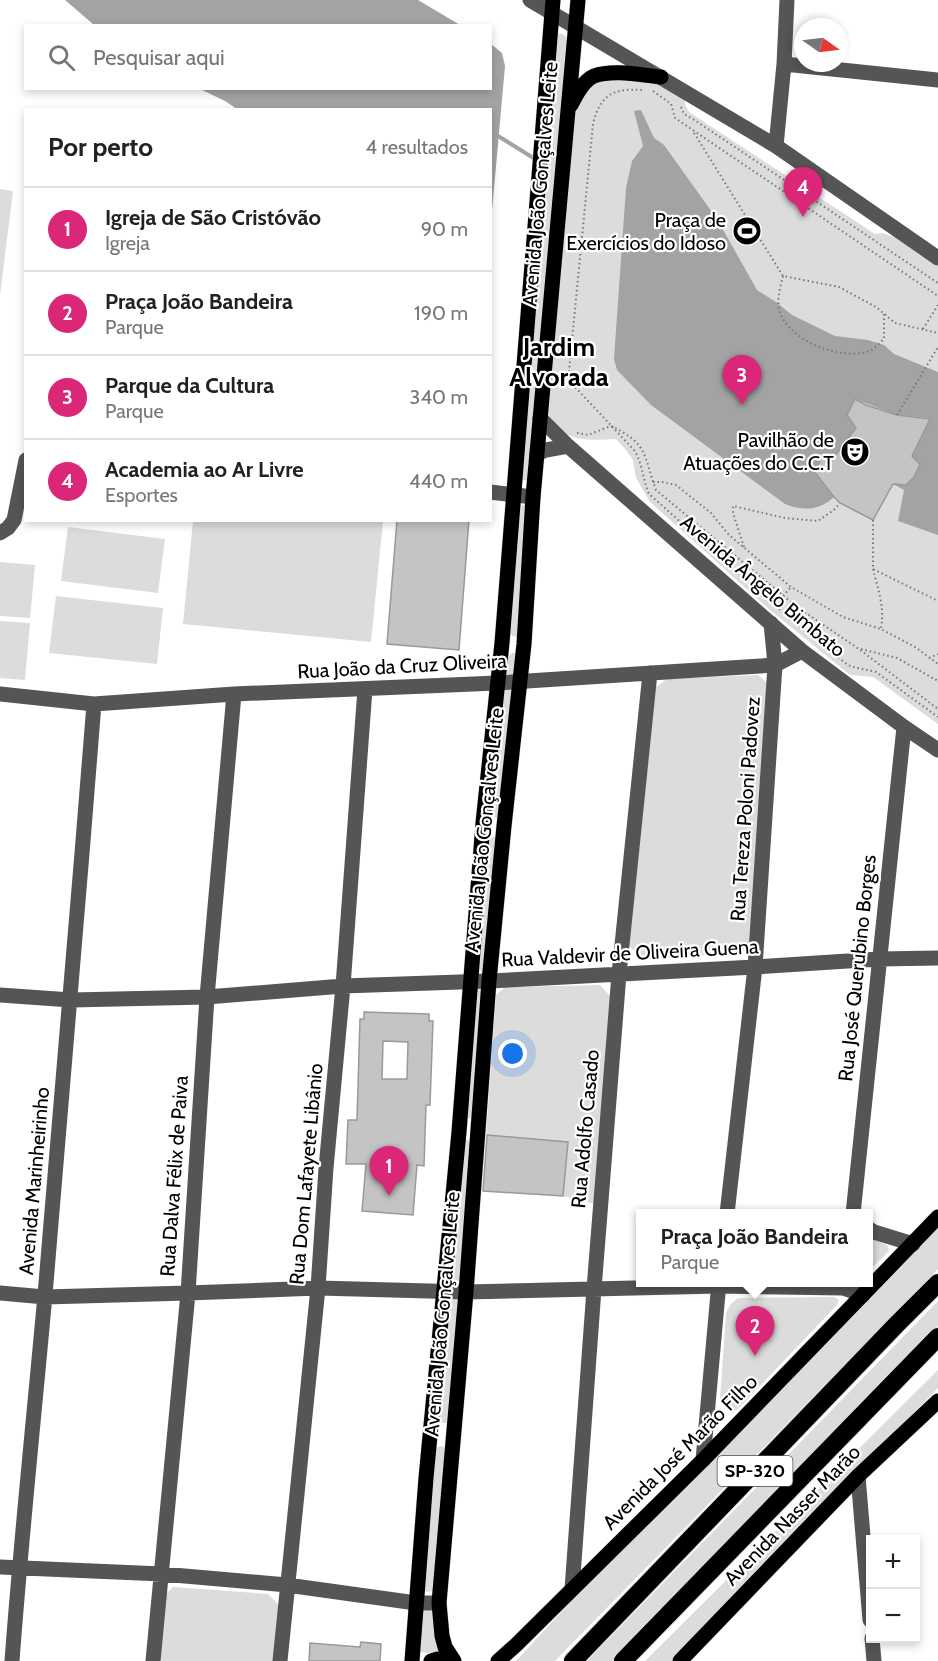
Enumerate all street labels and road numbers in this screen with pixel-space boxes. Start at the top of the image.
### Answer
street label: Avenida João Gonçalves Leite [517,61,563,307]
street label: Avenida Ângelo Bimbato [676,510,850,662]
street label: Rua João da Cruz Oliveira [297,649,508,683]
street label: Rua Tereza Poloni Padovez [725,696,765,922]
street label: Avenida João Gonçalves Leite [459,707,509,953]
street label: Rua José Querubino Borges [833,854,881,1082]
street label: Rua Valdevir de Oliveira Guena [501,934,760,972]
street label: Rua Adolfo Casado [566,1049,604,1209]
street label: Rua Dom Lafayete Libânio [284,1062,328,1286]
street label: Rua Dalva Félix de Paiva [155,1074,193,1277]
street label: Avenida Marinheirinho [14,1086,54,1276]
street label: Avenida João Gonçalves Leite [419,1191,465,1437]
street label: Avenida José Marão Filho [598,1370,762,1534]
street label: Avenida Nasser Marão [719,1440,865,1590]
road number: SP-320 [718,1456,792,1486]

